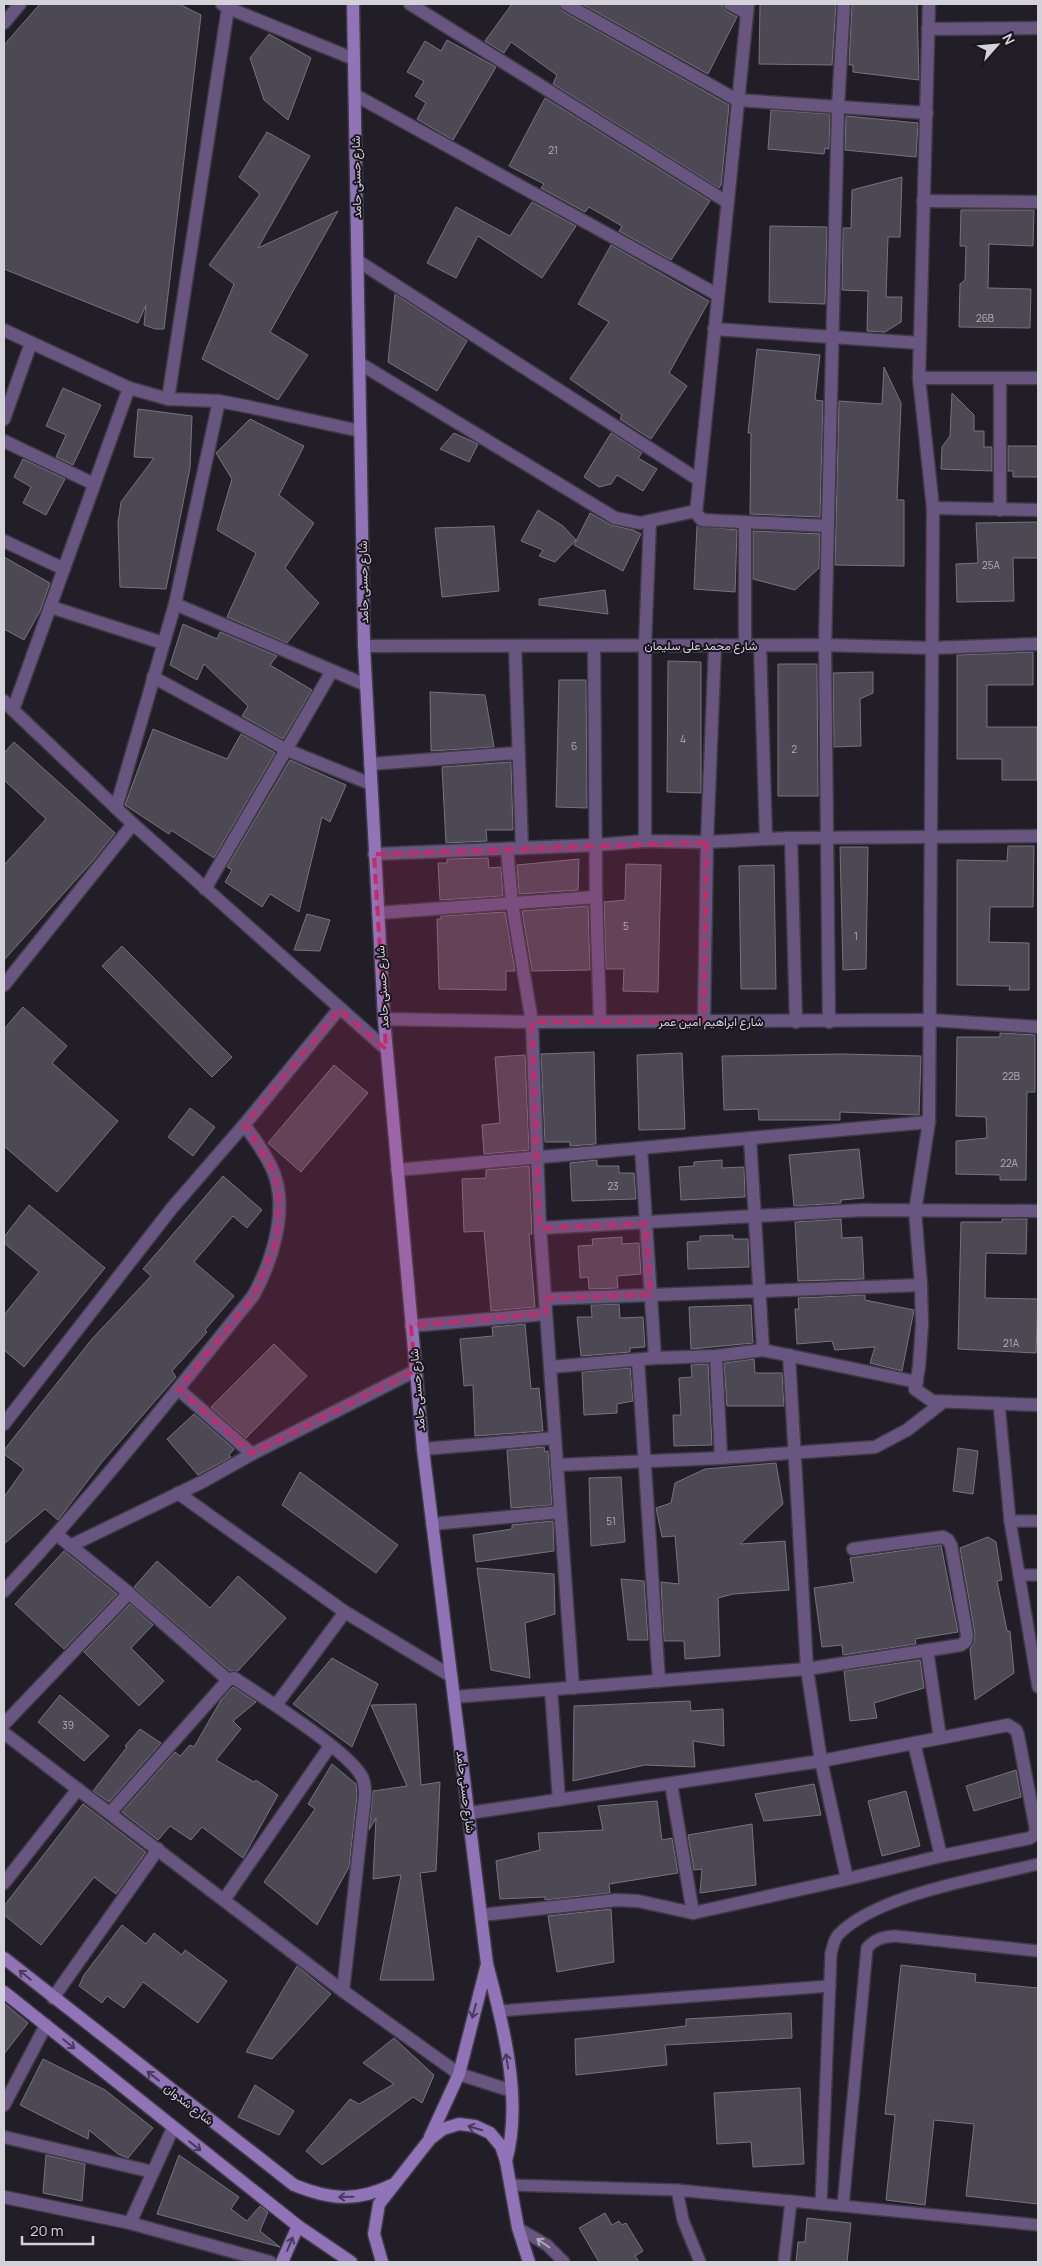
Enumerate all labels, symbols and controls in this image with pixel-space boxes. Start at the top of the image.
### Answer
north arrow [972,20,1022,70]
text: N [998,30,1020,48]
street label: شارع حسنى حامد [347,135,366,219]
house number: 21 [548,143,558,157]
house number: 26B [976,311,994,325]
street label: شارع حسنى حامد [354,540,373,624]
house number: 25A [982,558,1001,572]
street label: شارع محمد على سليمان [645,637,757,655]
house number: 4 [680,732,686,746]
house number: 6 [571,739,577,753]
house number: 2 [791,742,797,756]
house number: 5 [623,919,629,933]
house number: 1 [854,929,858,943]
street label: شارع حسنى حامد [371,945,394,1029]
street label: شارع ابراهيم امين عمر [658,1013,763,1031]
house number: 22B [1002,1069,1020,1083]
house number: 22A [1000,1156,1018,1170]
house number: 23 [607,1179,619,1193]
house number: 21A [1003,1336,1020,1350]
street label: شارع حسنى حامد [405,1348,430,1432]
house number: 51 [606,1514,616,1528]
house number: 39 [62,1718,74,1732]
street label: شارع حسنى حامد [452,1750,479,1834]
one-way arrow [19,1970,32,1981]
one-way arrow [468,2003,478,2019]
one-way arrow [62,2039,75,2050]
one-way arrow [502,2054,512,2070]
one-way arrow [146,2071,159,2082]
street label: شارع شدوان [160,2079,217,2130]
one-way arrow [468,2122,484,2132]
one-way arrow [189,2141,202,2152]
one-way arrow [338,2192,354,2202]
scale bar [22,2214,94,2246]
text: 20 m [30,2220,63,2241]
one-way arrow [286,2237,295,2252]
one-way arrow [536,2238,550,2248]

